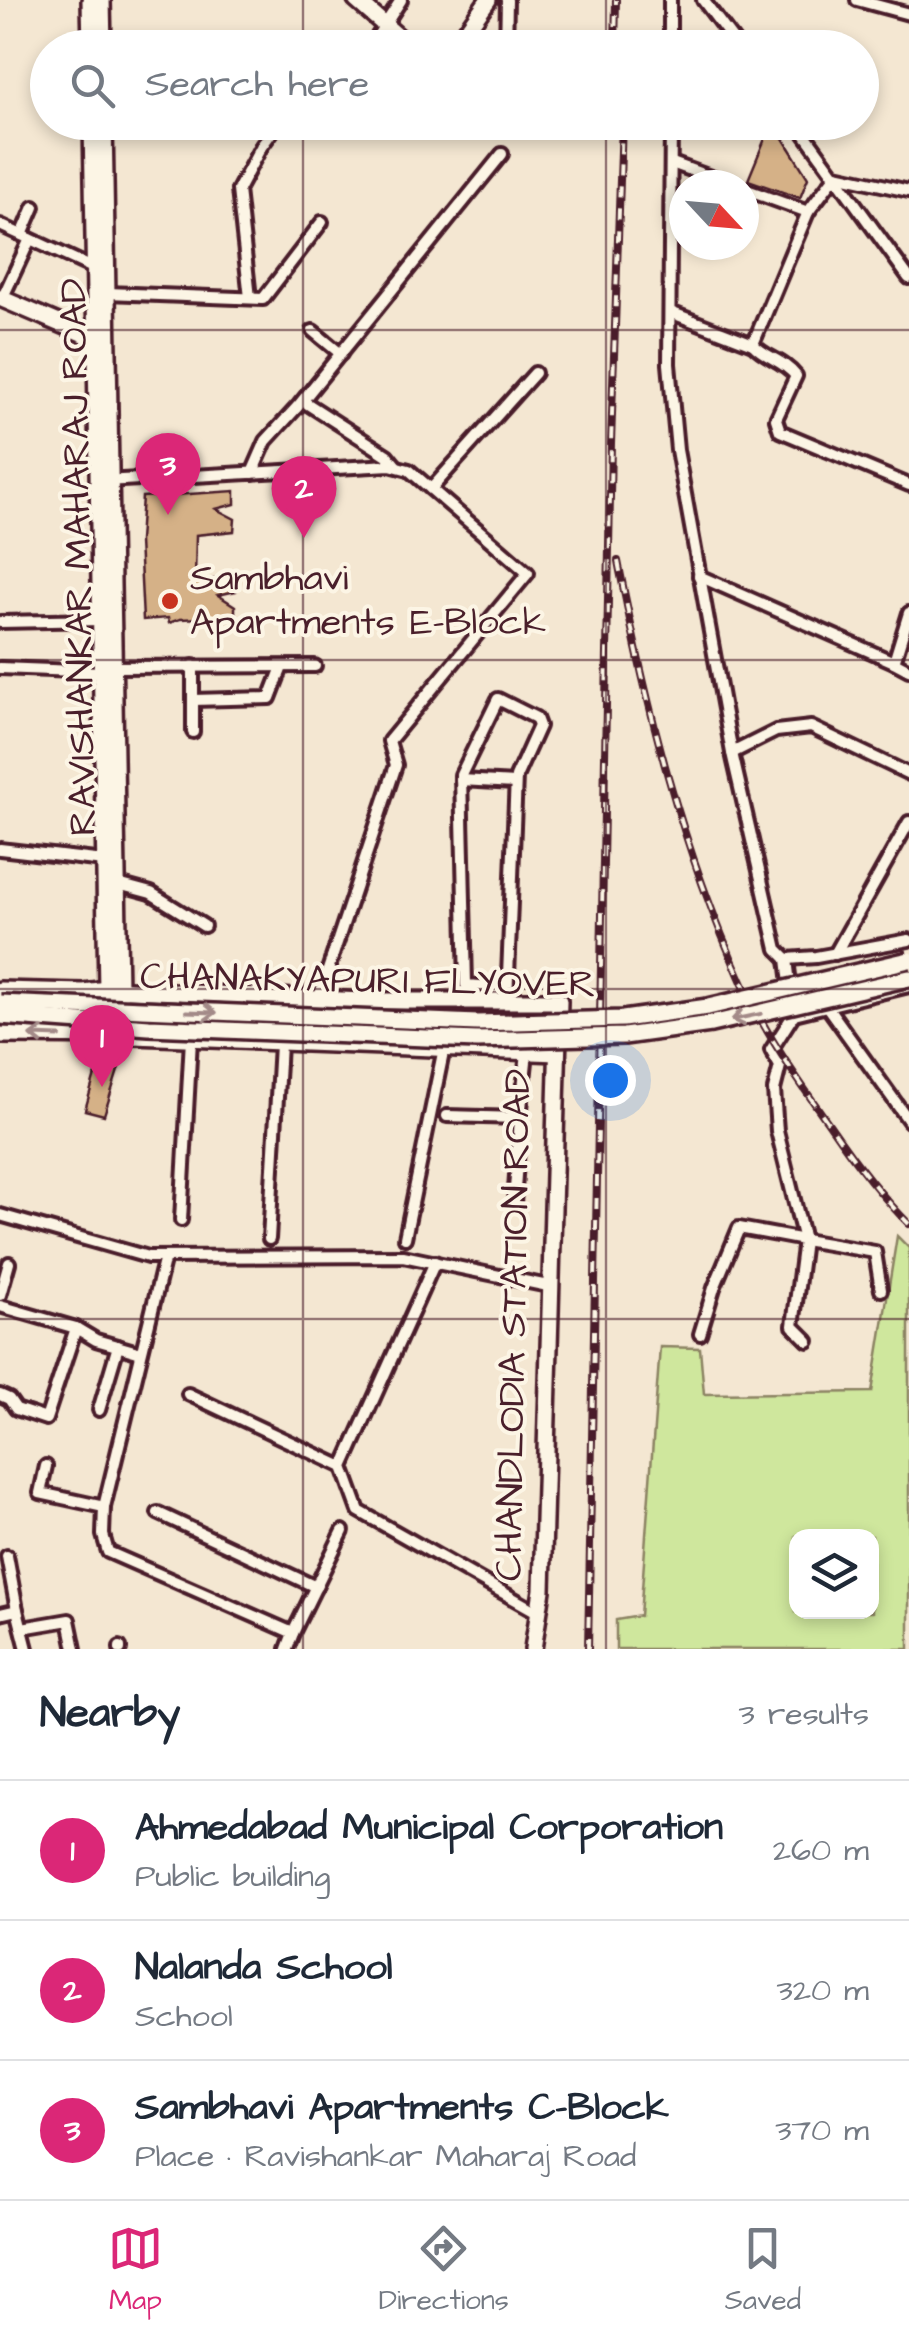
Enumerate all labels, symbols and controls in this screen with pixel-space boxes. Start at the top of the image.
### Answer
search box [30,30,879,140]
icon: search [65,58,120,113]
text: Search here [145,59,369,111]
north arrow [669,170,759,260]
street label: RAVISHANKAR MAHARAJ ROAD [48,278,110,836]
pin: 3 [136,432,200,515]
pin: 2 [272,456,336,538]
place label: Sambhavi Apartments E-Block [190,553,546,649]
marker: Sambhavi Apartments E-Block [159,590,181,612]
street label: CHANAKYAPURI FLYOVER [140,951,596,1011]
one-way arrow [186,1003,218,1022]
pin: 1 [70,1004,134,1087]
one-way arrow [731,1009,763,1028]
one-way arrow [30,1027,62,1046]
your location [585,1055,636,1106]
street label: CHANDLODIA STATION ROAD [484,1068,544,1582]
map controls [789,1529,879,1619]
button: layers [789,1529,879,1619]
text: Nearby [40,1685,180,1743]
text: 3 results [739,1692,869,1737]
text: Ahmedabad Municipal Corporation [135,1802,723,1854]
text: 1 [70,1828,75,1873]
text: 260 m [773,1828,869,1873]
text: Public building [135,1854,330,1899]
text: Nalanda School [135,1942,393,1994]
text: 2 [63,1968,82,2013]
text: 320 m [777,1968,869,2013]
text: School [135,1994,233,2039]
text: Sambhavi Apartments C-Block [135,2082,669,2134]
text: 3 [64,2108,81,2153]
text: 370 m [775,2108,869,2153]
text: Place · Ravishankar Maharaj Road [135,2134,636,2179]
tab: Map [108,2221,163,2320]
tab: Directions [379,2221,509,2320]
tab: Saved [725,2221,801,2320]

